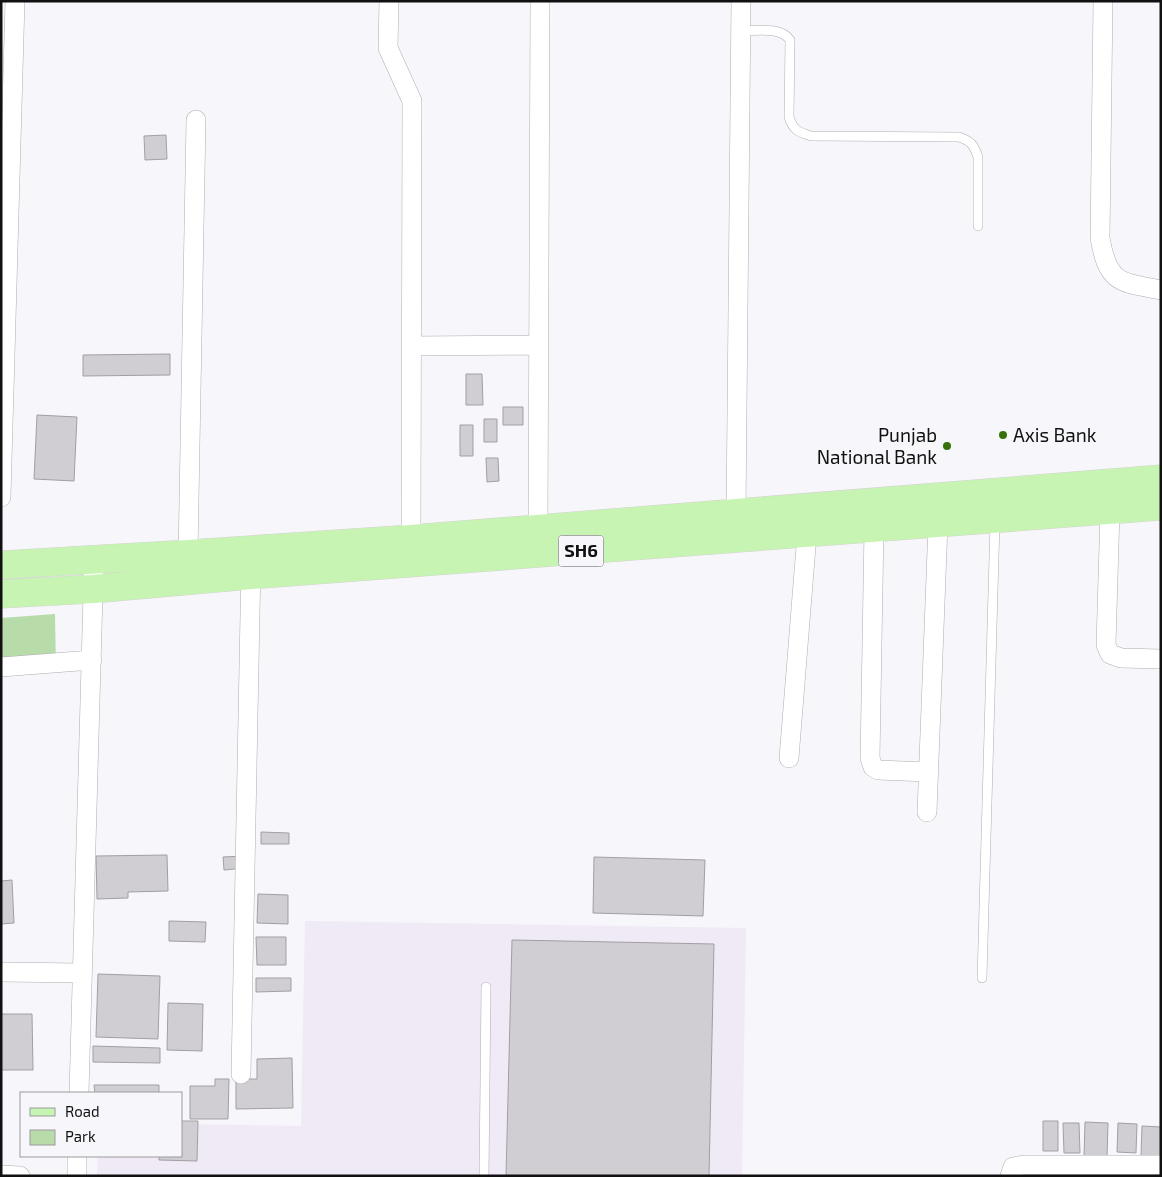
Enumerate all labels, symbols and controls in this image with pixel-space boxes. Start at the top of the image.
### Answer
place label: Punjab National Bank [817,423,937,468]
place label: Axis Bank [1013,423,1097,446]
marker: Axis Bank [997,429,1009,441]
marker: Punjab National Bank [941,440,953,452]
road number: SH6 [558,536,604,566]
legend [20,1092,182,1157]
text: Road [65,1102,100,1120]
text: Park [65,1127,96,1145]

